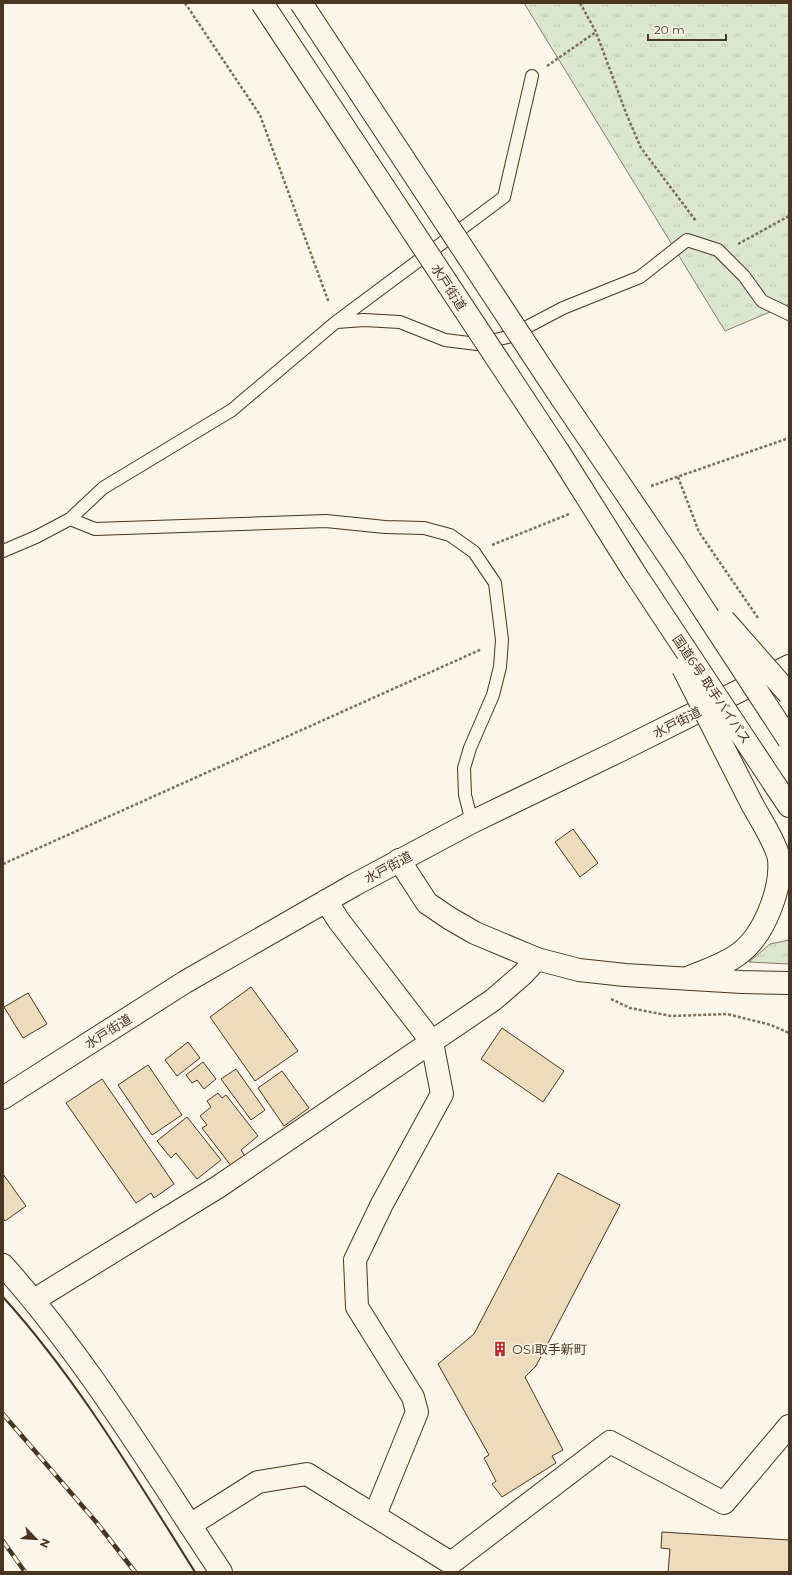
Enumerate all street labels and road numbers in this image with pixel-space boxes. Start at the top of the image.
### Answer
street label: 水戸街道 [428,261,470,313]
street label: 国道6号 取手バイパス [670,631,754,747]
street label: 水戸街道 [650,703,704,741]
street label: 水戸街道 [361,848,415,886]
street label: 水戸街道 [82,1010,134,1052]

